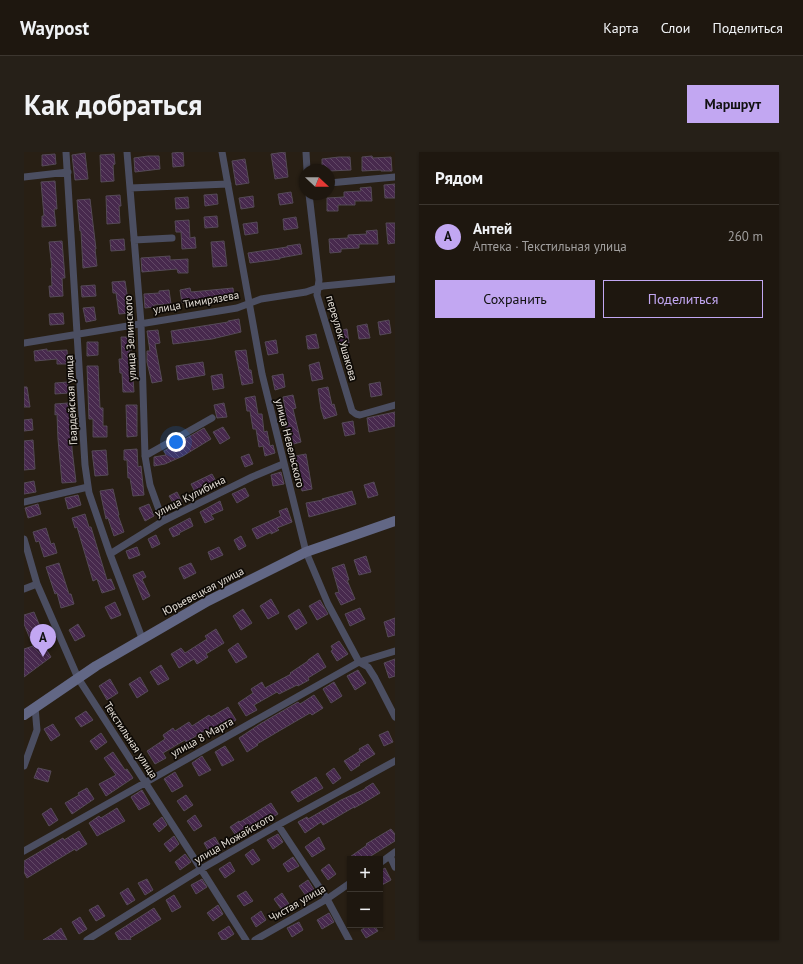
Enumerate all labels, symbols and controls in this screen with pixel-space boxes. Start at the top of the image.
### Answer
text: Waypost [20,16,89,40]
text: Карта [603,19,639,37]
text: Слои [661,19,690,37]
text: Поделиться [712,19,783,37]
button: Маршрут [687,85,779,123]
text: Как добраться [24,86,202,123]
north arrow [299,164,335,200]
text: Рядом [435,167,483,189]
text: Антей [473,219,512,238]
text: A [444,228,452,245]
text: 260 m [728,228,763,245]
text: Аптека · Текстильная улица [473,238,627,255]
button: Сохранить [435,280,595,318]
button: Поделиться [603,280,763,318]
street label: улица Тимирязева [152,288,240,316]
street label: переулок Ушакова [323,294,361,382]
street label: улица Зелинского [121,295,139,381]
street label: Гвардейская улица [62,355,80,445]
street label: улица Невельского [272,397,308,489]
your location [166,432,186,452]
street label: улица Кулибина [152,472,228,520]
street label: Юрьевецкая улица [160,564,246,618]
pin: A [30,624,56,657]
street label: Текстильная улица [101,699,161,781]
street label: улица 8 Марта [168,714,236,760]
street label: улица Можайского [192,809,277,867]
map controls [347,856,383,928]
button: + [347,856,383,892]
street label: Чистая улица [266,881,328,925]
button: − [347,892,383,928]

